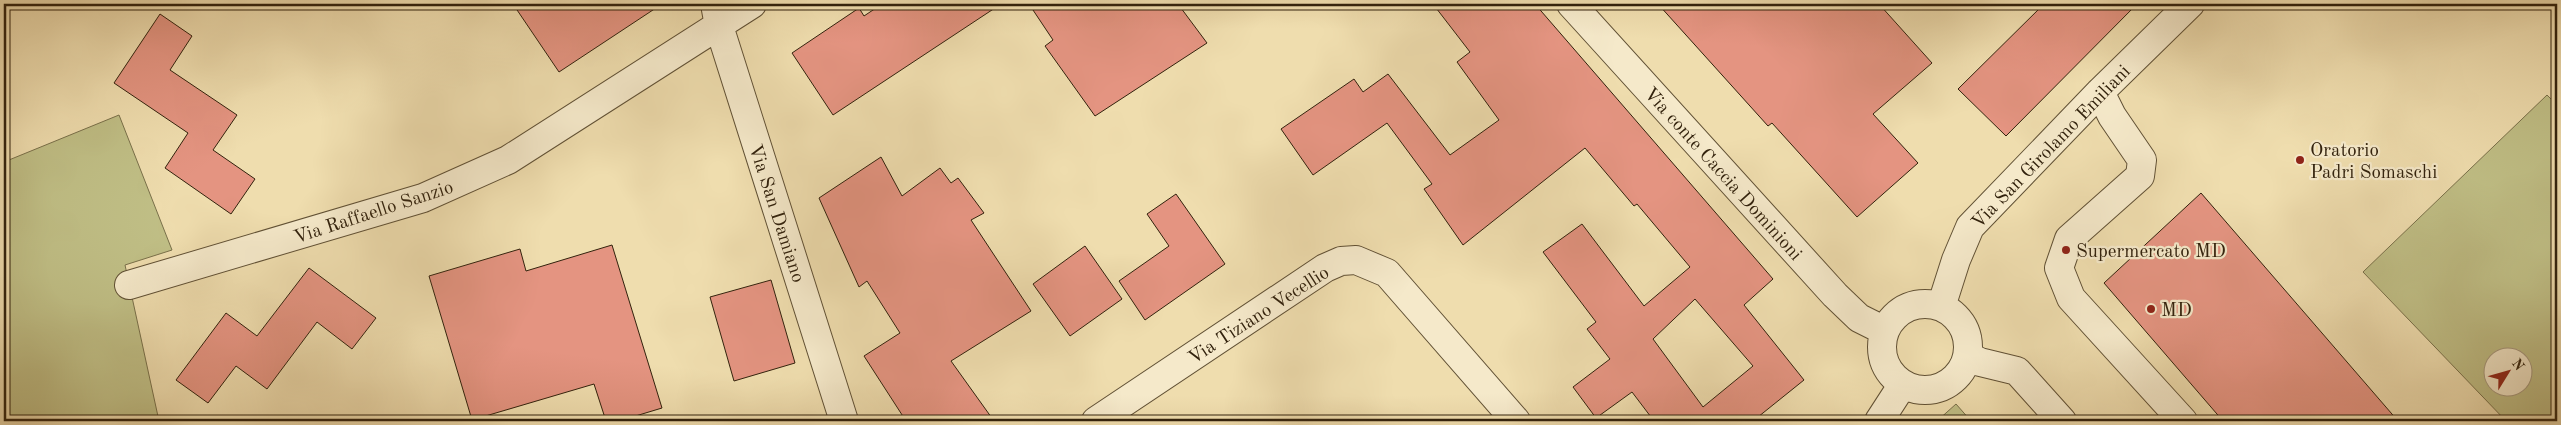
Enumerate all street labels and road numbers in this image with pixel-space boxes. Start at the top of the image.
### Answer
street label: Via San Girolamo Emiliani [1969,62,2135,233]
street label: Via conte Caccia Dominioni [1640,85,1805,265]
street label: Via San Damiano [744,142,807,285]
street label: Via Raffaello Sanzio [292,179,456,248]
street label: Via Tiziano Vecellio [1186,264,1333,369]

